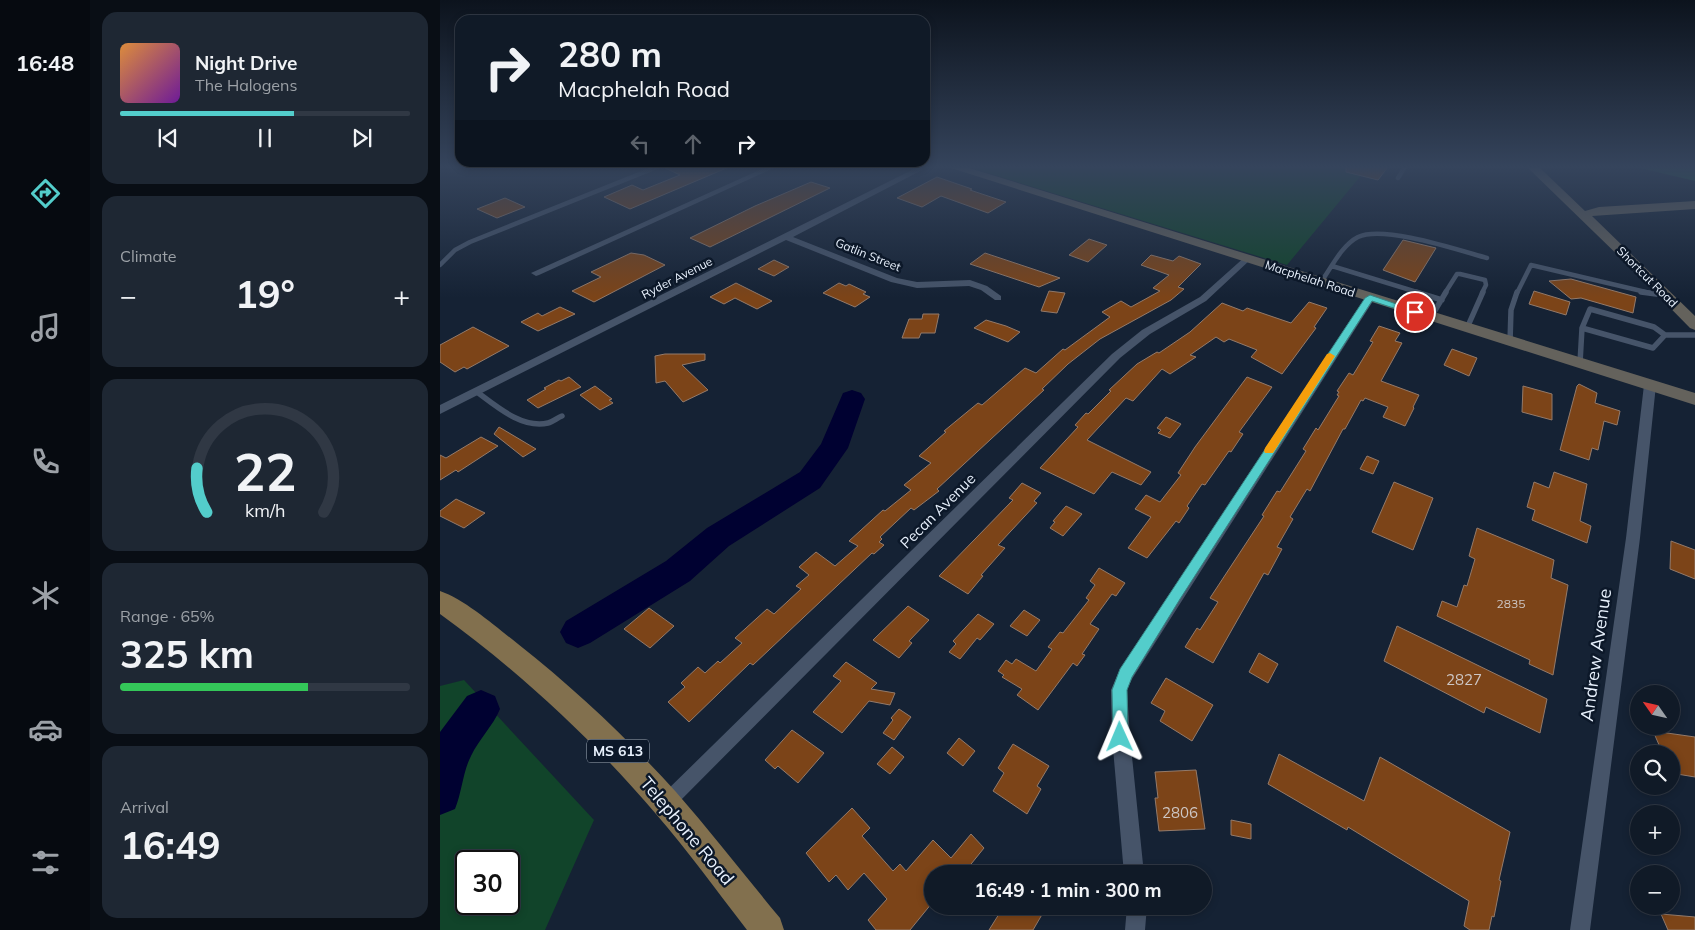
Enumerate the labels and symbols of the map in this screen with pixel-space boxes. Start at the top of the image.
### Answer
street label: Gatlin Street [833,235,903,274]
street label: Shortcut Road [1614,243,1681,310]
street label: Ryder Avenue [639,253,715,302]
street label: Macphelah Road [1263,257,1357,300]
pin [1394,291,1436,333]
street label: Pecan Avenue [896,469,979,552]
street label: Andrew Avenue [1575,587,1616,723]
house number: 2835 [1497,596,1525,611]
house number: 2827 [1446,670,1482,689]
north arrow [1630,685,1680,735]
position arrow [1093,710,1145,762]
road number: MS 613 [587,739,649,762]
street label: Telephone Road [635,772,739,889]
house number: 2806 [1162,803,1198,822]
speed limit sign: 30 [455,850,520,915]

